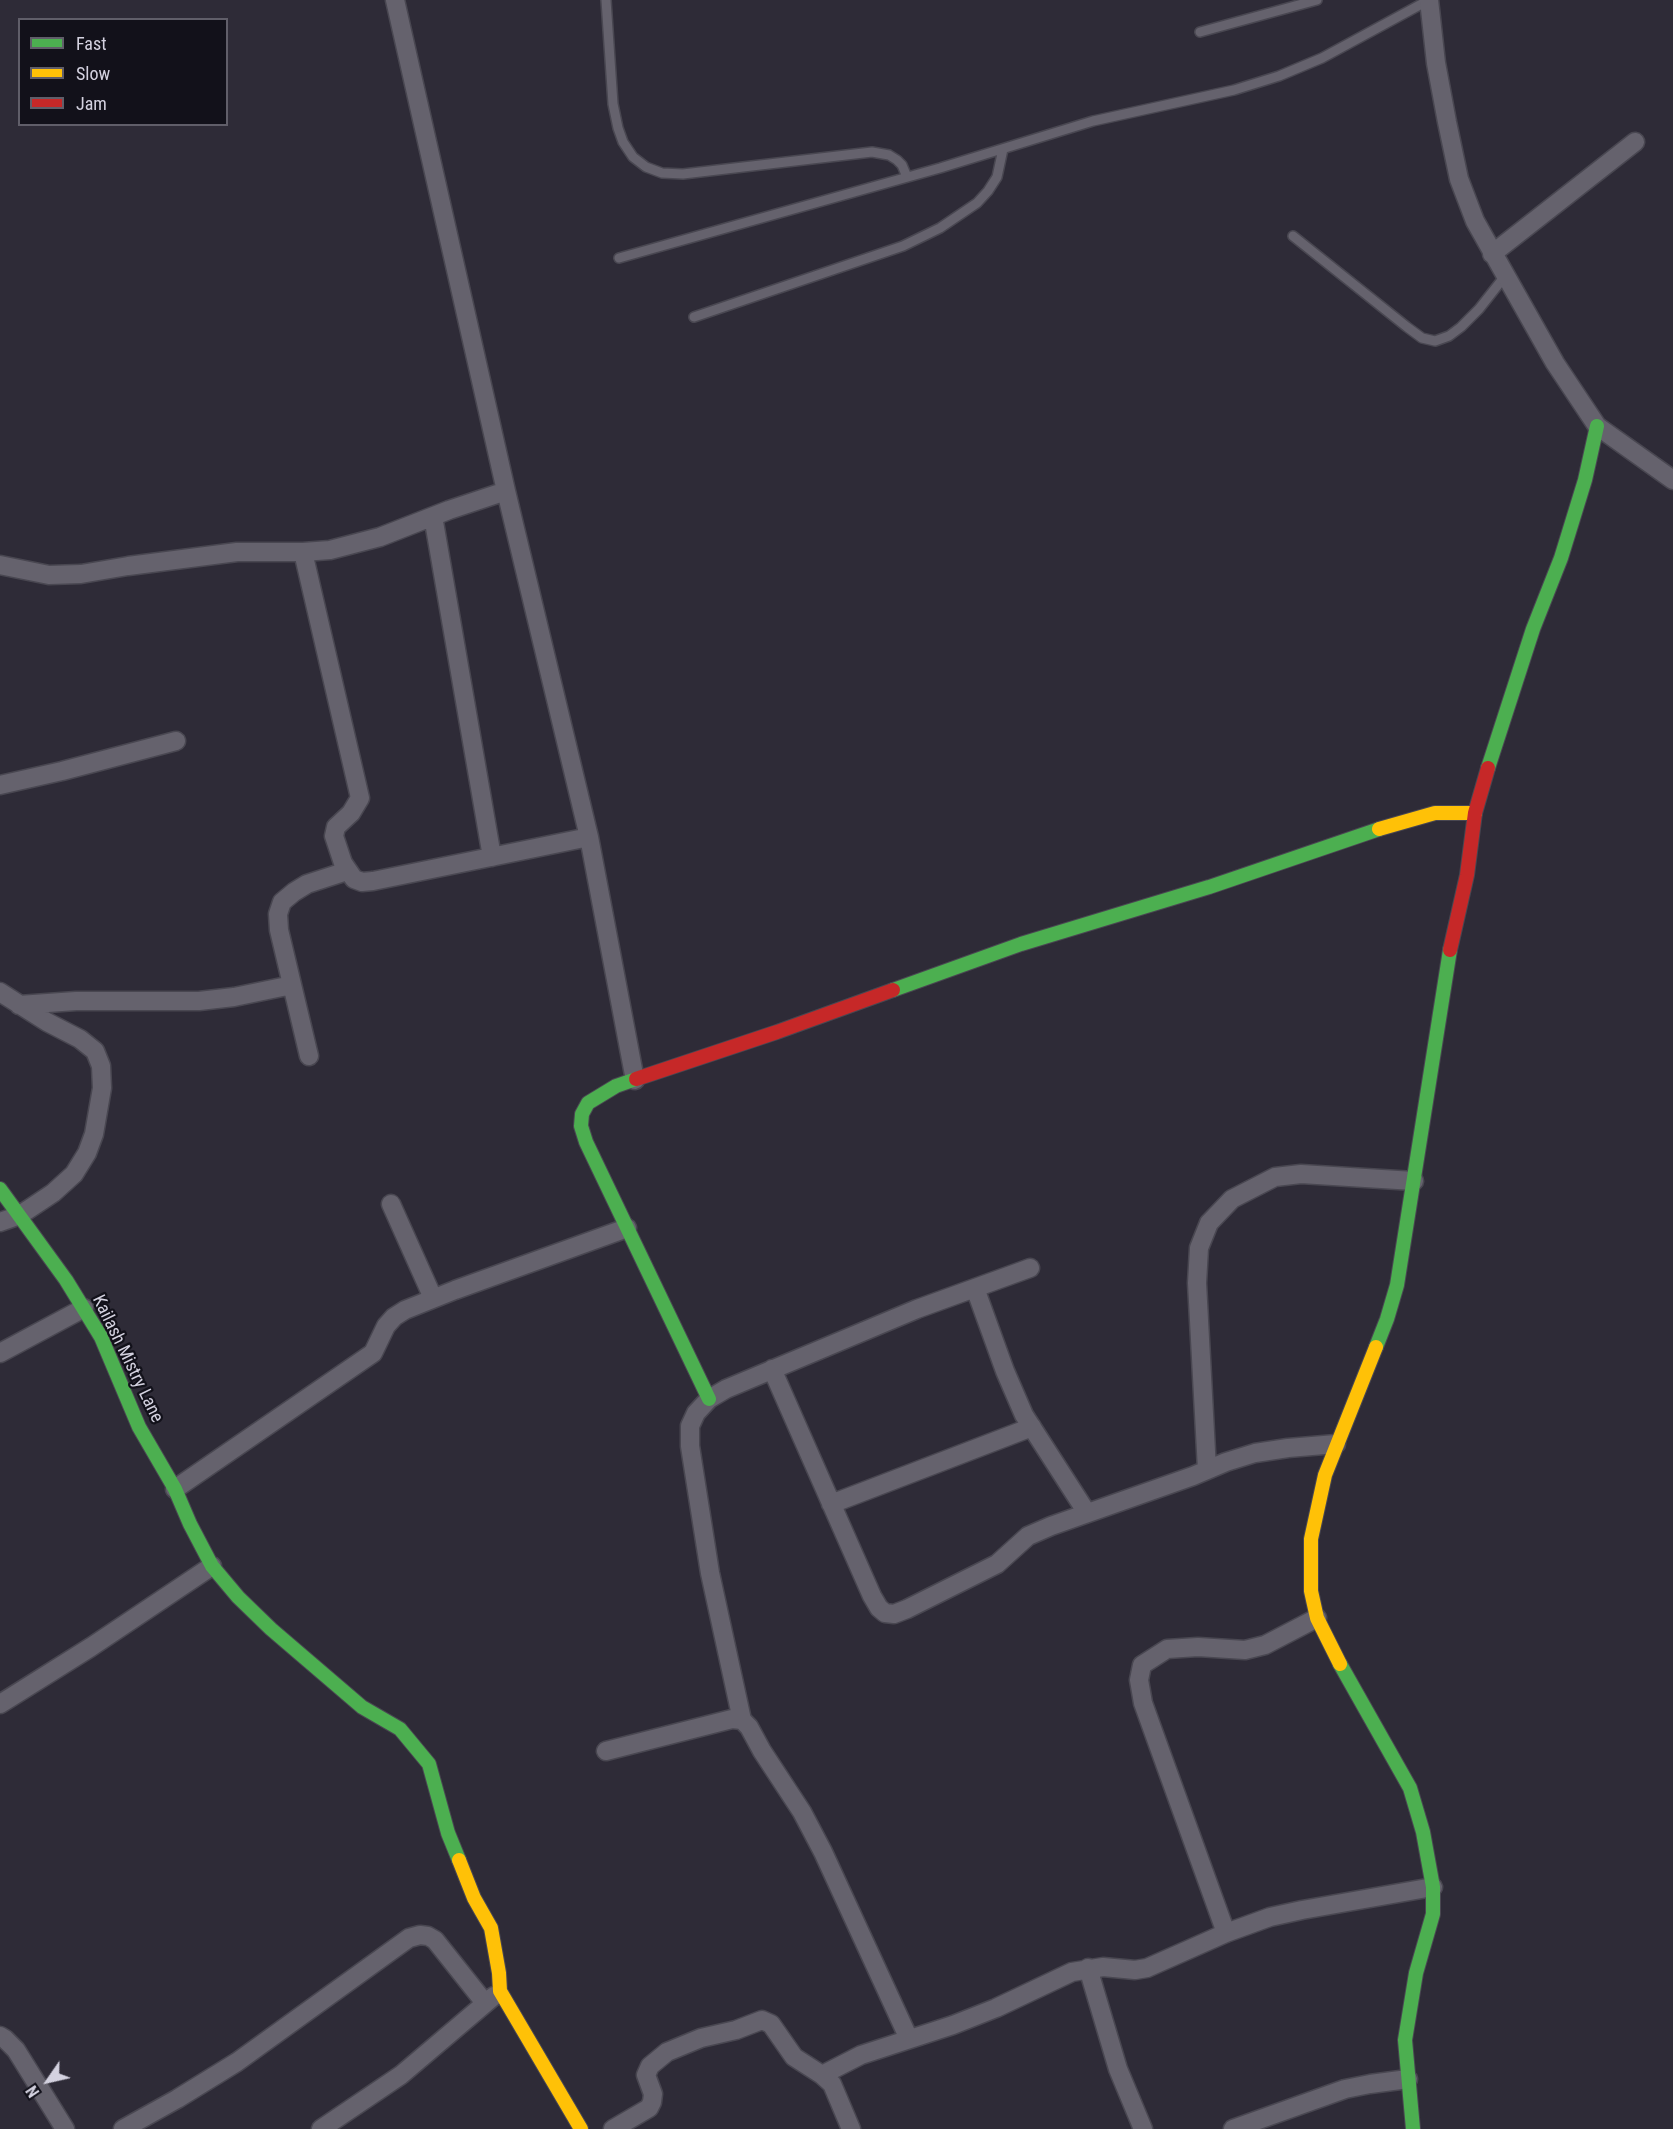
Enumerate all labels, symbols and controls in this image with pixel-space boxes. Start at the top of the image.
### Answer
legend [18,18,228,126]
text: Fast [76,33,107,54]
text: Slow [76,63,110,84]
text: Jam [76,93,107,114]
street label: Kailash Mistry Lane [87,1292,167,1426]
north arrow [18,2051,78,2111]
text: N [22,2082,43,2101]

